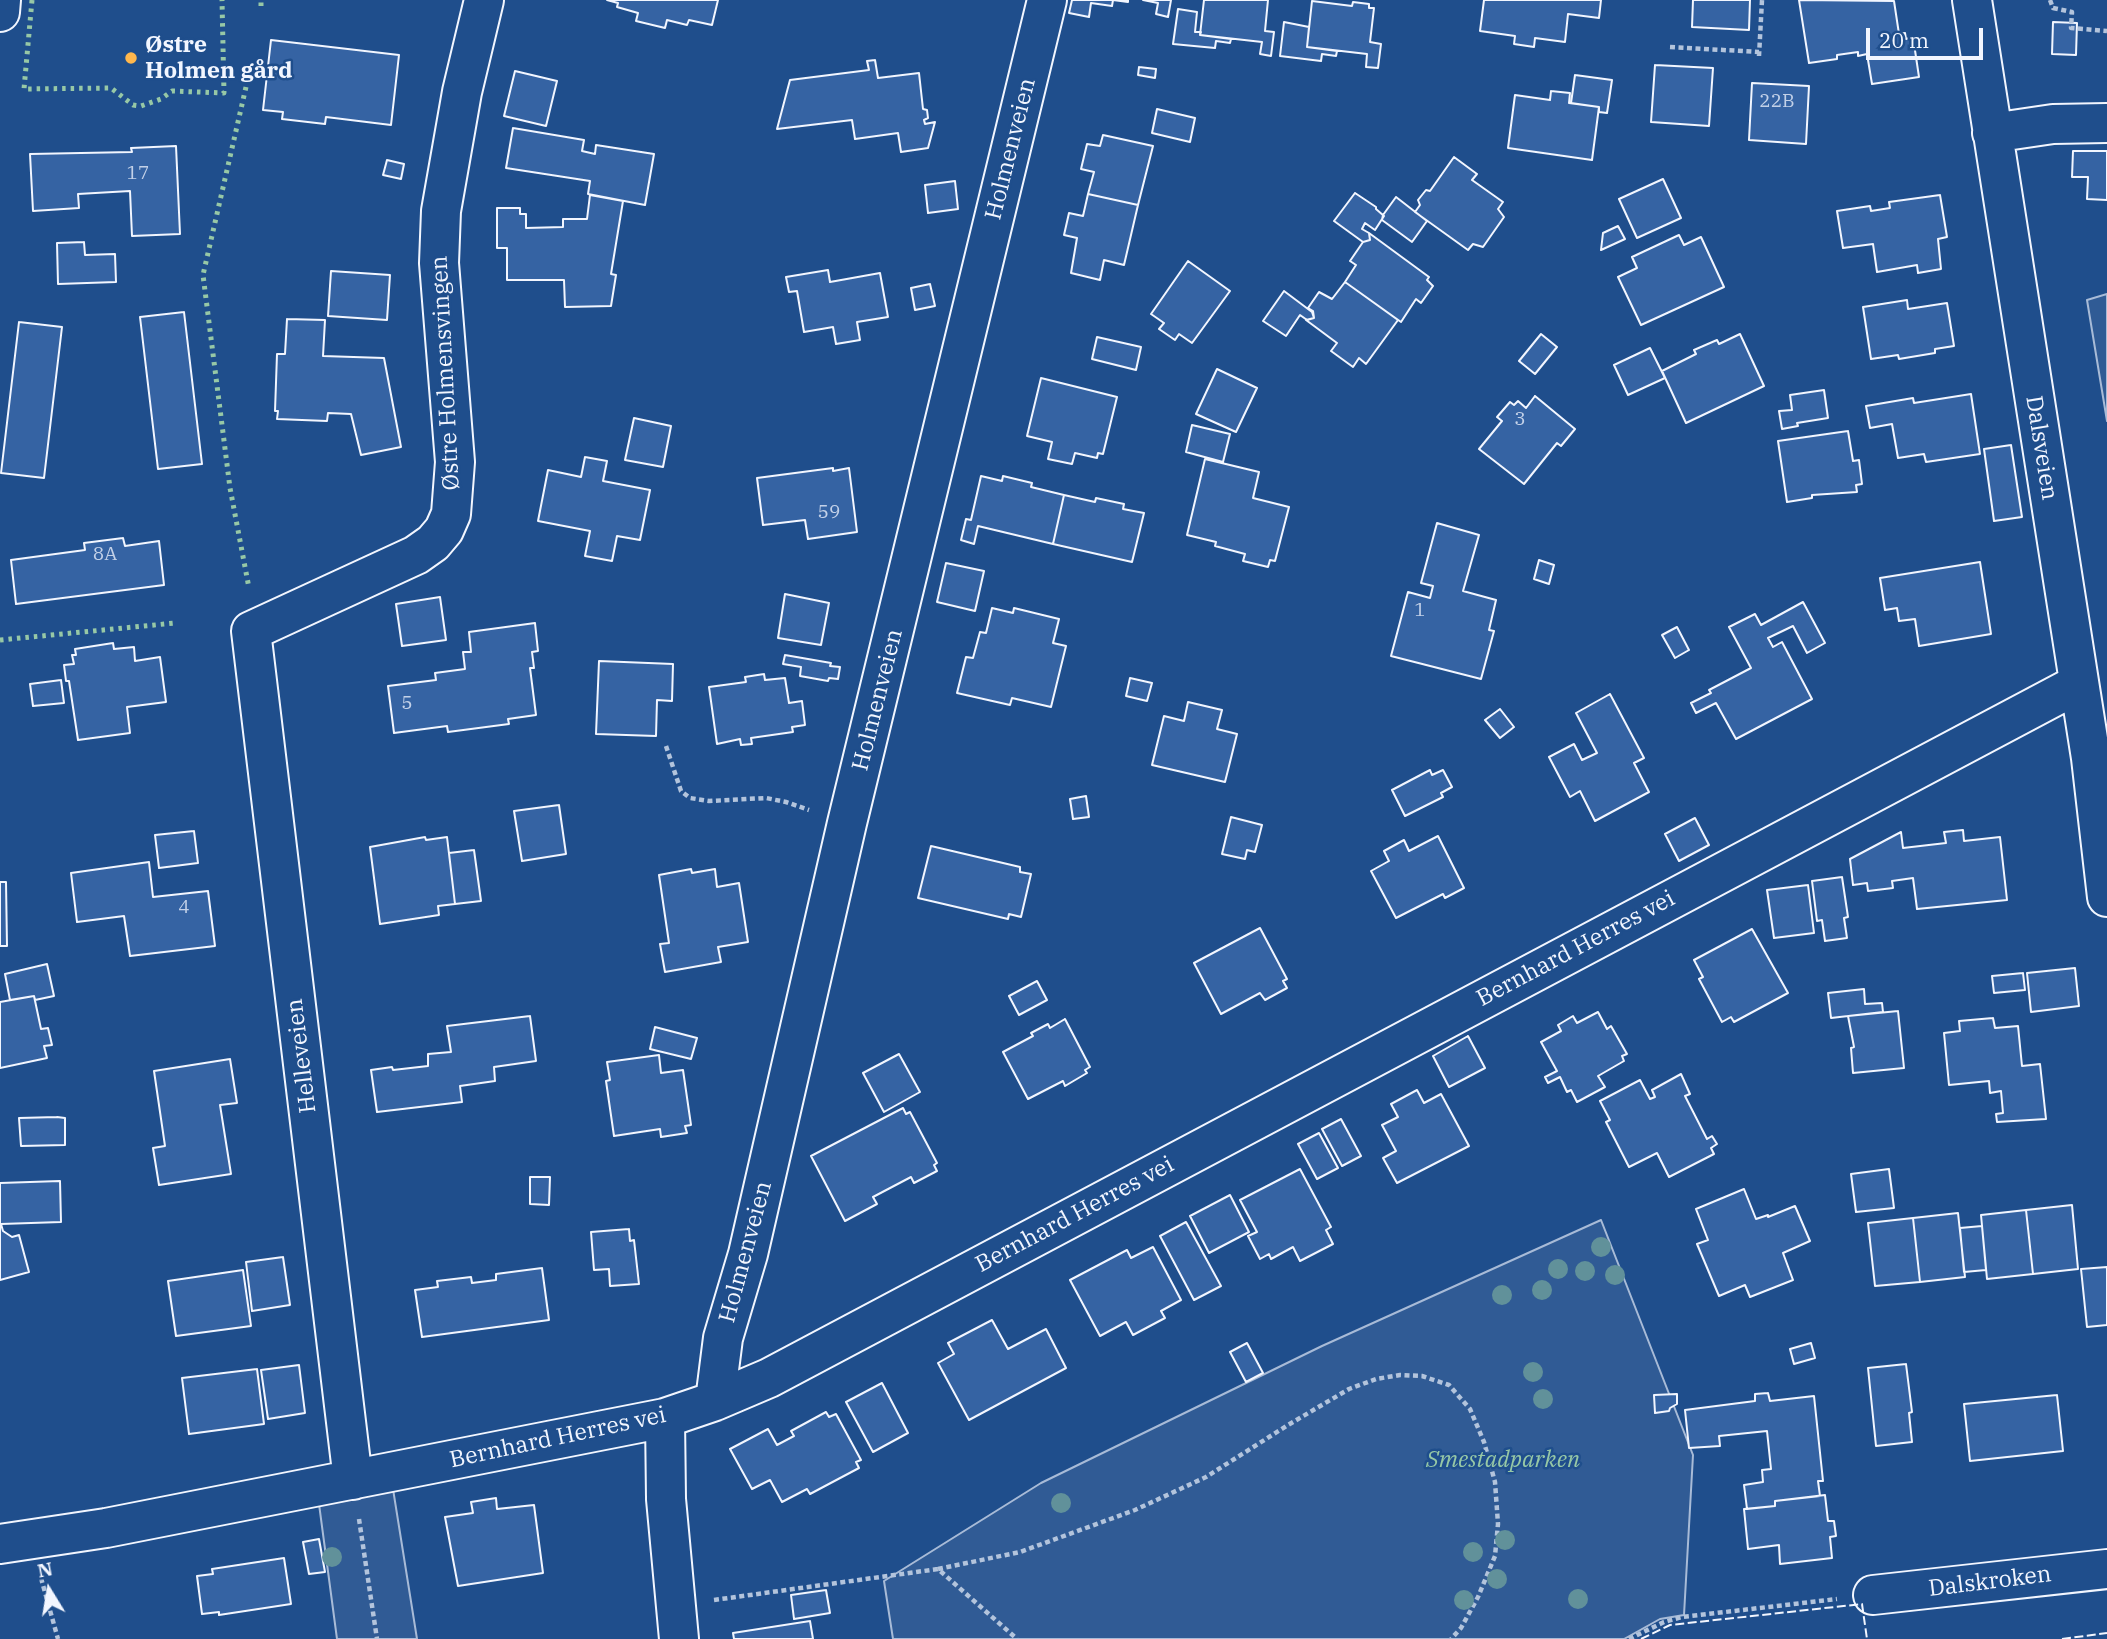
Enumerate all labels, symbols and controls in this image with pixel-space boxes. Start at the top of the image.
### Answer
scale bar [1869,14,1986,58]
text: 20 m [1879,26,1929,54]
place label: Østre Holmen gård [145,31,293,85]
marker: Østre Holmen gård [123,50,139,66]
street label: Holmenveien [980,75,1042,223]
house number: 22B [1759,91,1795,113]
house number: 17 [127,163,149,185]
street label: Østre Holmensvingen [426,255,466,491]
street label: Dalsveien [2019,394,2063,502]
house number: 3 [1514,409,1526,431]
house number: 59 [818,502,840,524]
house number: 8A [93,544,117,566]
house number: 1 [1414,600,1426,622]
street label: Holmenveien [847,626,909,774]
house number: 5 [401,693,413,715]
street label: Bernhard Herres vei [1472,885,1680,1013]
house number: 4 [178,897,190,919]
street label: Helleveien [281,997,323,1115]
street label: Bernhard Herres vei [971,1151,1179,1279]
street label: Holmenveien [714,1178,778,1326]
street label: Bernhard Herres vei [447,1402,669,1474]
park label: Smestadparken [1426,1446,1580,1474]
north arrow [14,1555,84,1625]
text: N [35,1556,55,1583]
street label: Dalskroken [1927,1561,2053,1603]

